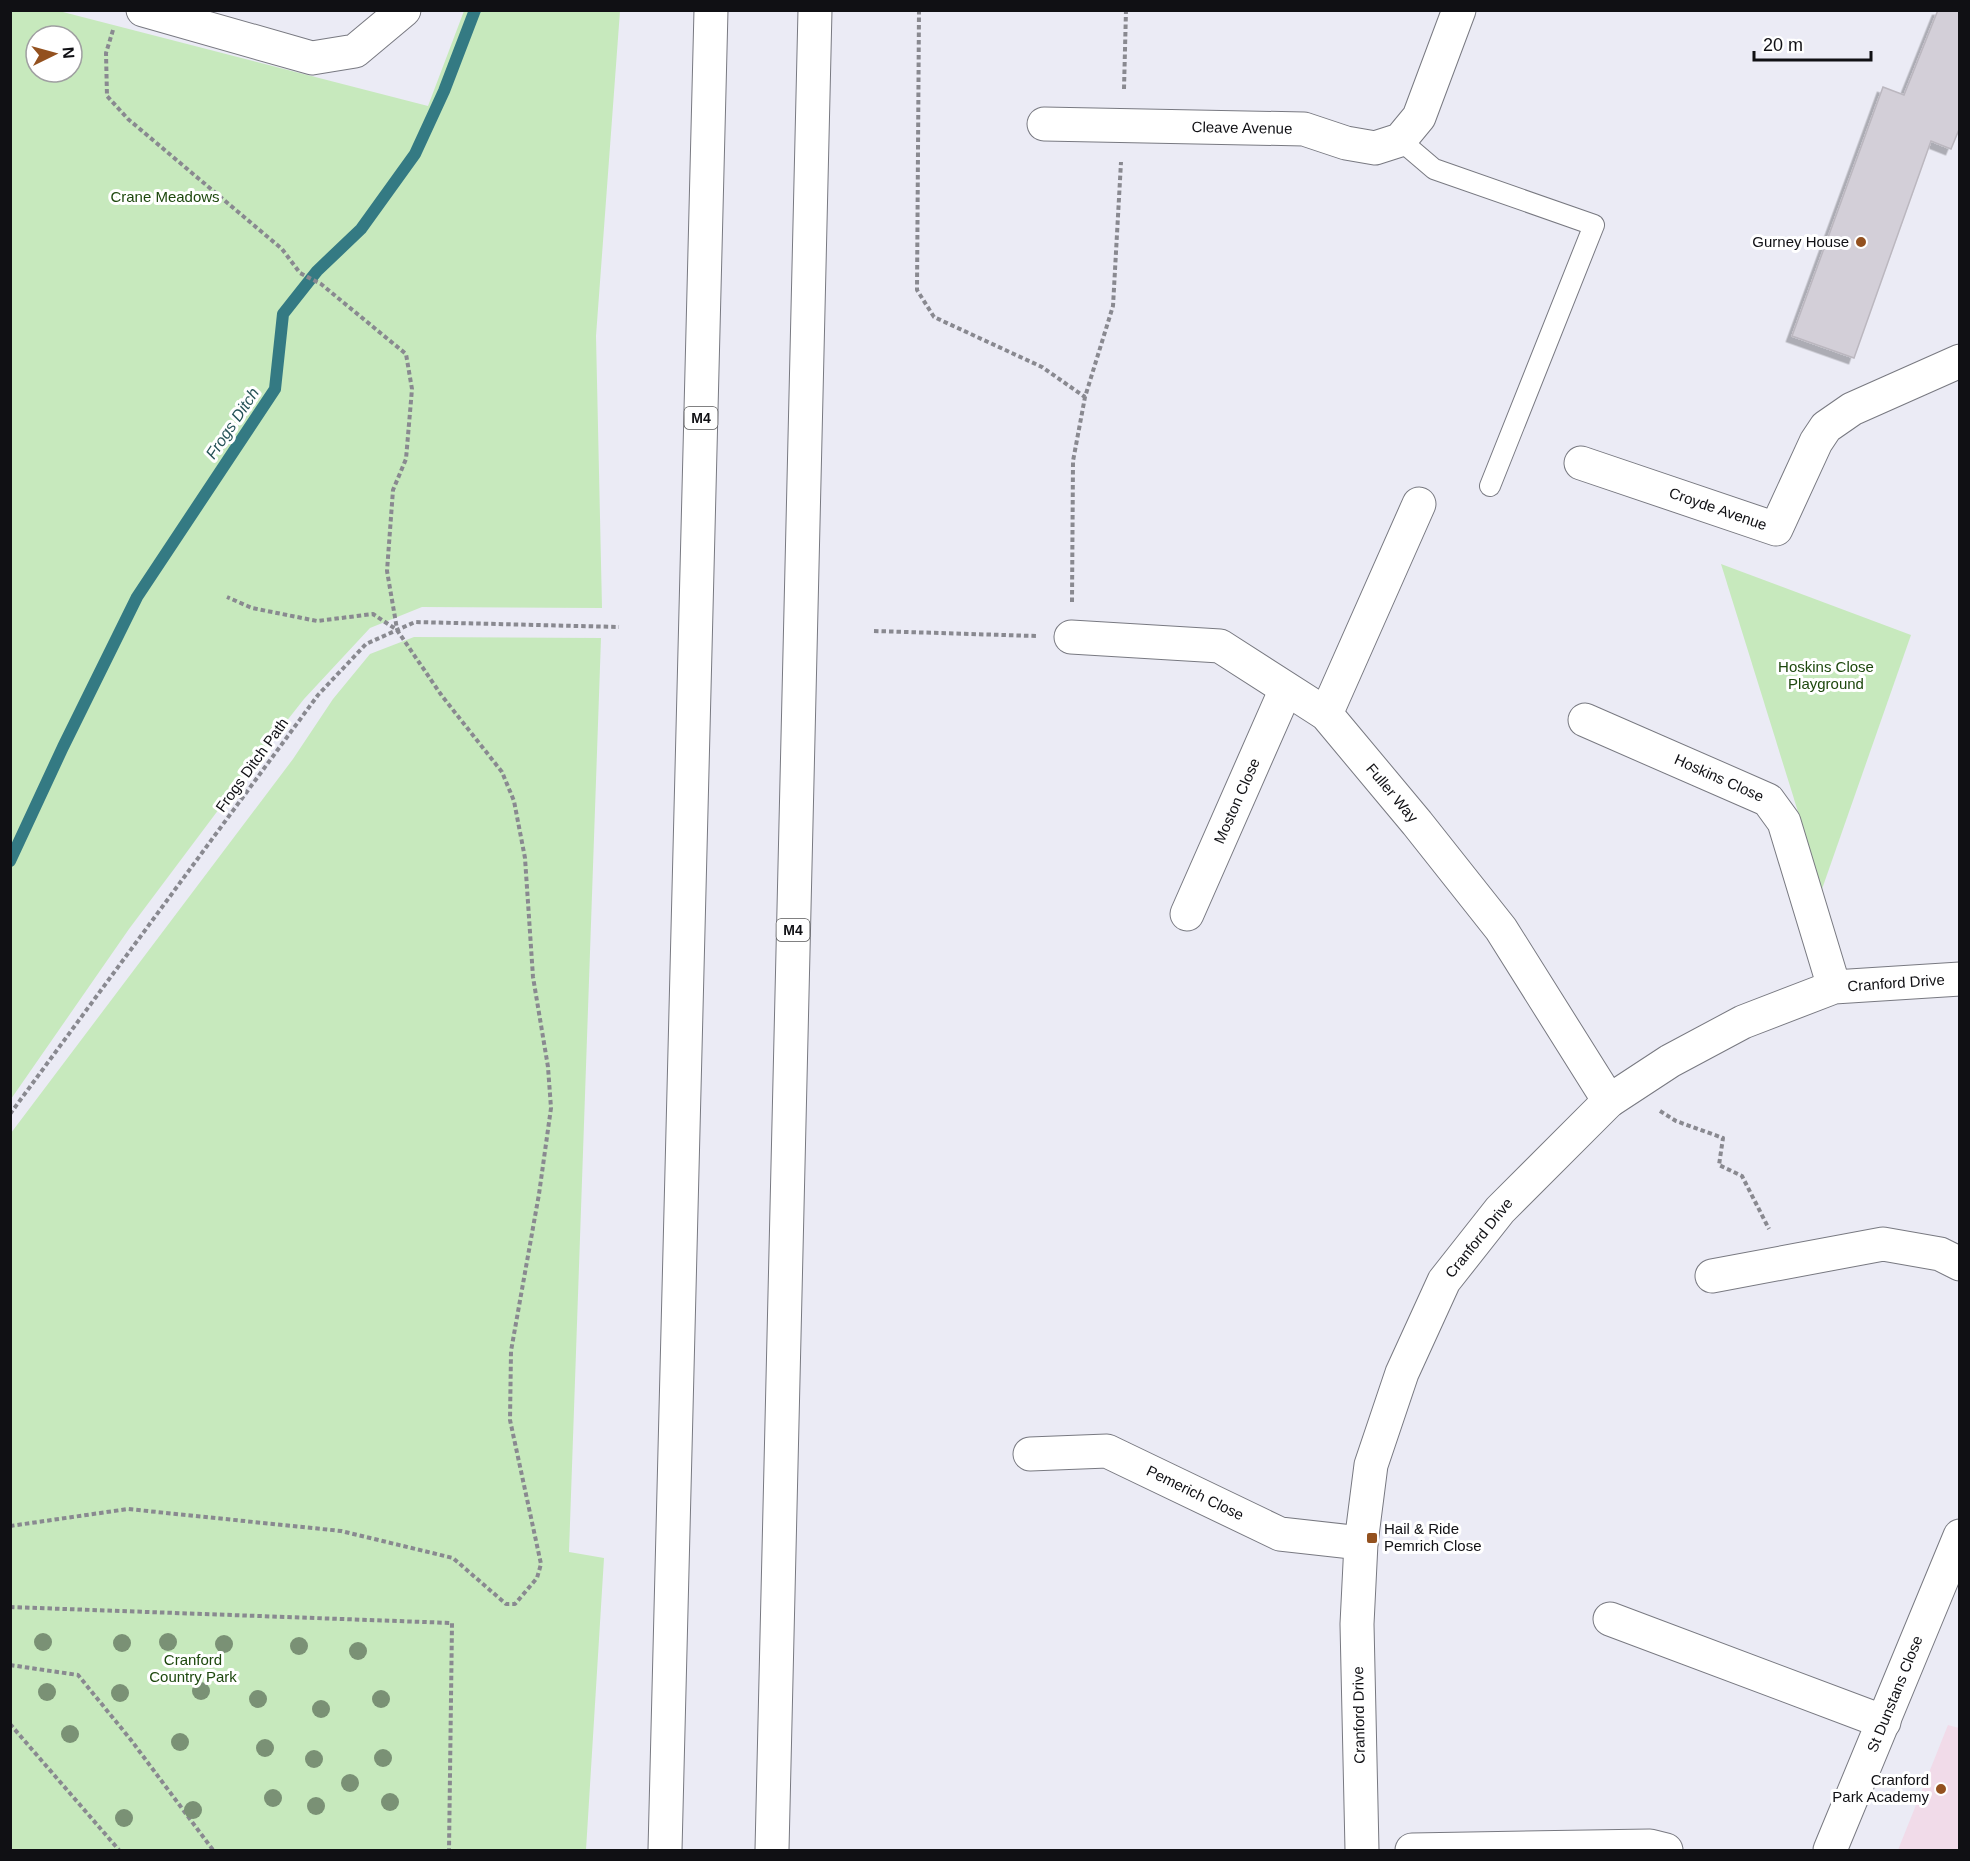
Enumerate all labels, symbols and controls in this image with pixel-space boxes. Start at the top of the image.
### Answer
north arrow [24,24,84,84]
scale bar [1754,24,1871,62]
text: 20 m [1763,35,1803,55]
text: N [59,46,77,59]
street label: Cleave Avenue [1192,118,1292,137]
park label: Crane Meadows [110,188,220,205]
place label: Gurney House [1752,233,1849,250]
marker: Gurney House [1854,235,1868,249]
water label: Frogs Ditch [202,385,262,462]
road number: M4 [684,407,718,429]
street label: Croyde Avenue [1667,484,1769,533]
park label: Hoskins Close Playground [1778,658,1874,692]
street label: Frogs Ditch Path [212,715,291,815]
street label: Hoskins Close [1672,750,1766,805]
street label: Moston Close [1210,755,1263,846]
street label: Fuller Way [1363,760,1422,826]
road number: M4 [776,919,810,941]
street label: Cranford Drive [1847,971,1945,994]
street label: Cranford Drive [1441,1194,1516,1281]
street label: Pemerich Close [1144,1462,1247,1523]
place label: Hail & Ride Pemrich Close [1384,1520,1482,1554]
marker: Hail & Ride Pemrich Close [1365,1531,1379,1545]
street label: St Dunstans Close [1863,1633,1926,1755]
park label: Cranford Country Park [149,1651,237,1685]
street label: Cranford Drive [1349,1666,1368,1764]
place label: Cranford Park Academy [1832,1771,1929,1805]
marker: Cranford Park Academy [1934,1782,1948,1796]

